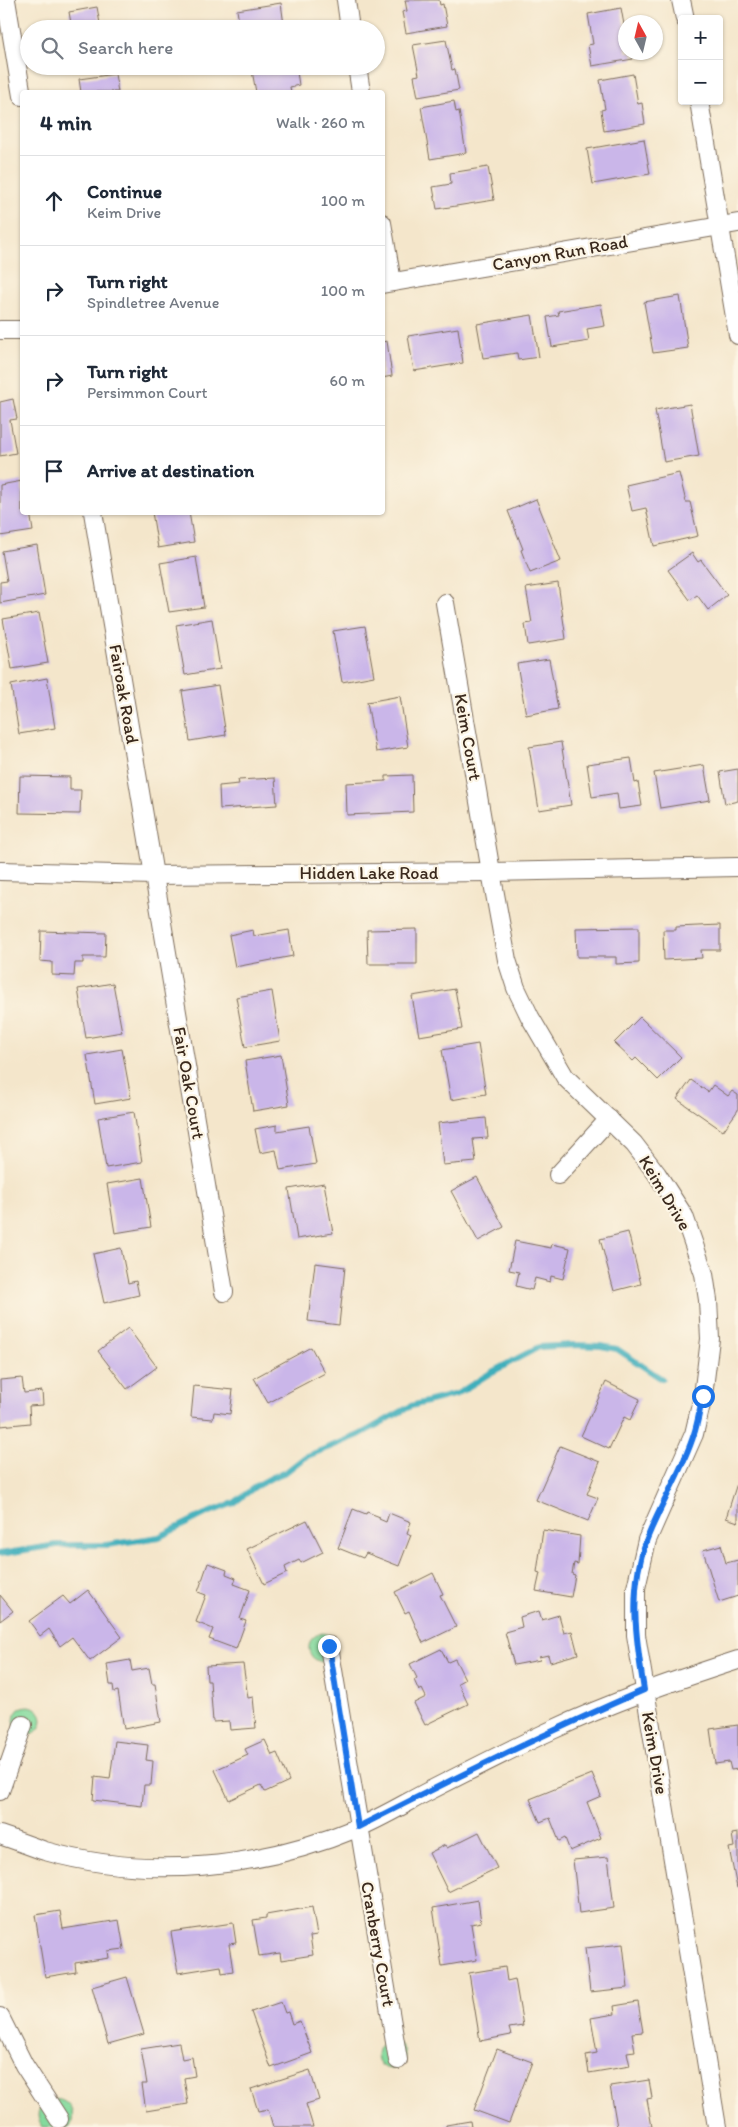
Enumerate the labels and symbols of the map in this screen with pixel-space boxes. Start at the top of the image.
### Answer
north arrow [618,15,663,60]
street label: Canyon Run Road [491,230,630,276]
street label: Fairoak Road [104,643,144,746]
street label: Keim Court [450,692,487,782]
street label: Hidden Lake Road [300,862,439,884]
street label: Fair Oak Court [168,1025,210,1141]
street label: Keim Drive [634,1152,696,1234]
route start [692,1385,715,1408]
route end [318,1635,341,1658]
street label: Keim Drive [637,1710,673,1796]
street label: Cranberry Court [356,1880,400,2008]

